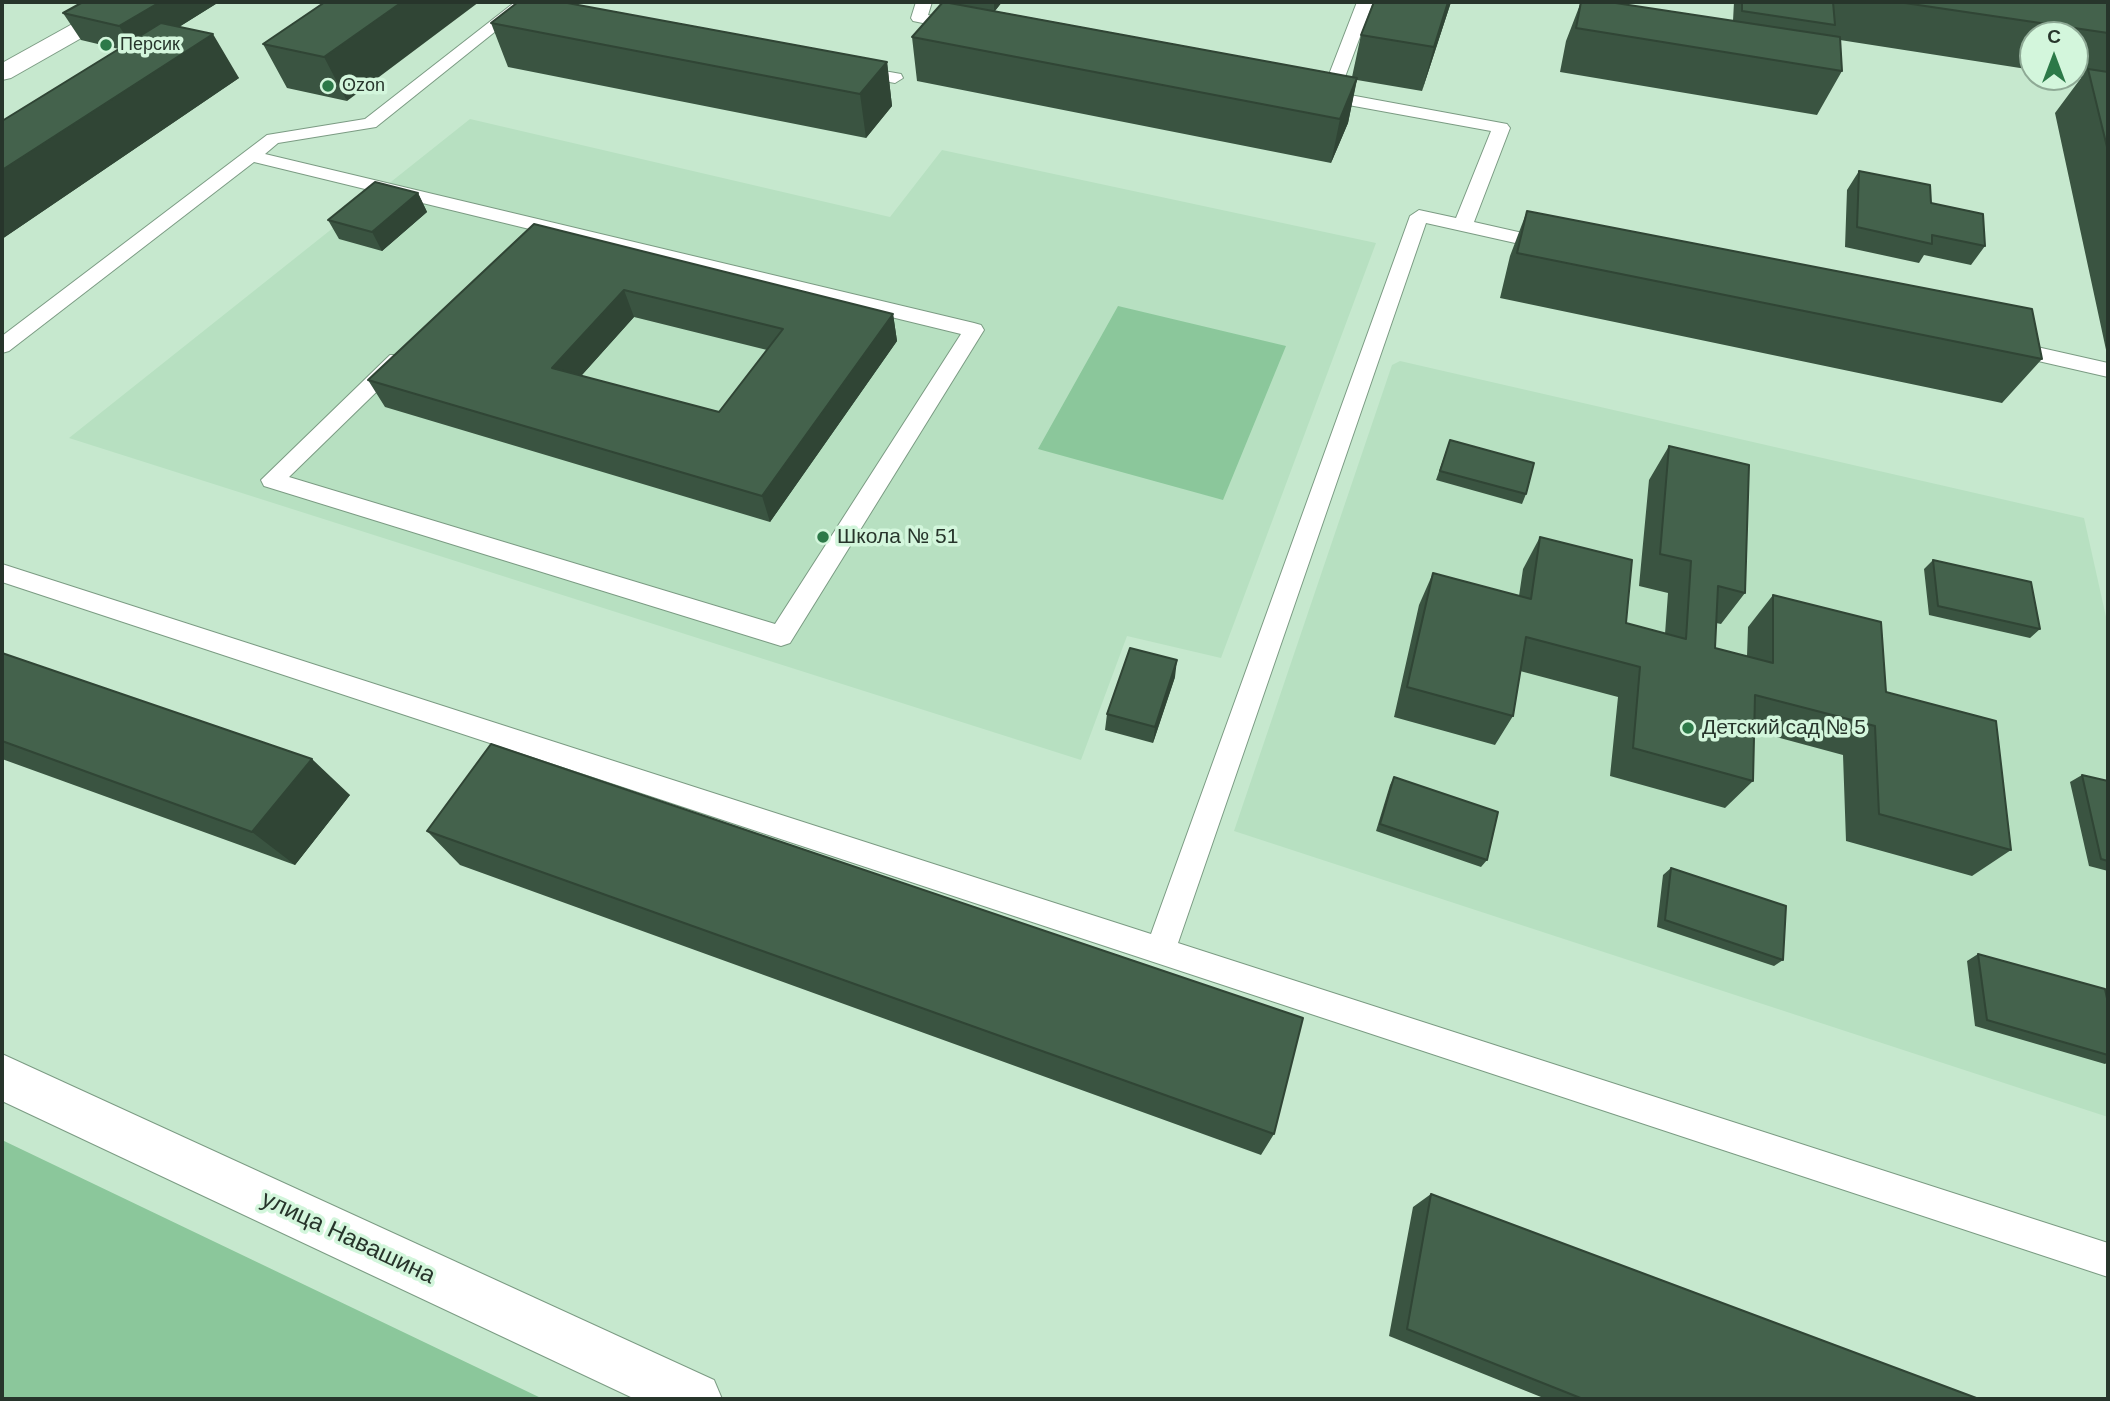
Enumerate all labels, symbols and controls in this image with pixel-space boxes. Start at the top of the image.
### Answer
north arrow [2019,21,2089,91]
text: С [2047,26,2061,47]
place label: Персик [120,34,180,56]
marker: Персик [98,37,114,53]
place label: Ozon [342,75,385,97]
marker: Ozon [320,78,336,94]
place label: Школа № 51 [837,524,958,550]
marker: Школа № 51 [815,529,831,545]
place label: Детский сад № 5 [1702,715,1866,741]
marker: Детский сад № 5 [1680,720,1696,736]
street label: улица Навашина [257,1185,439,1291]

